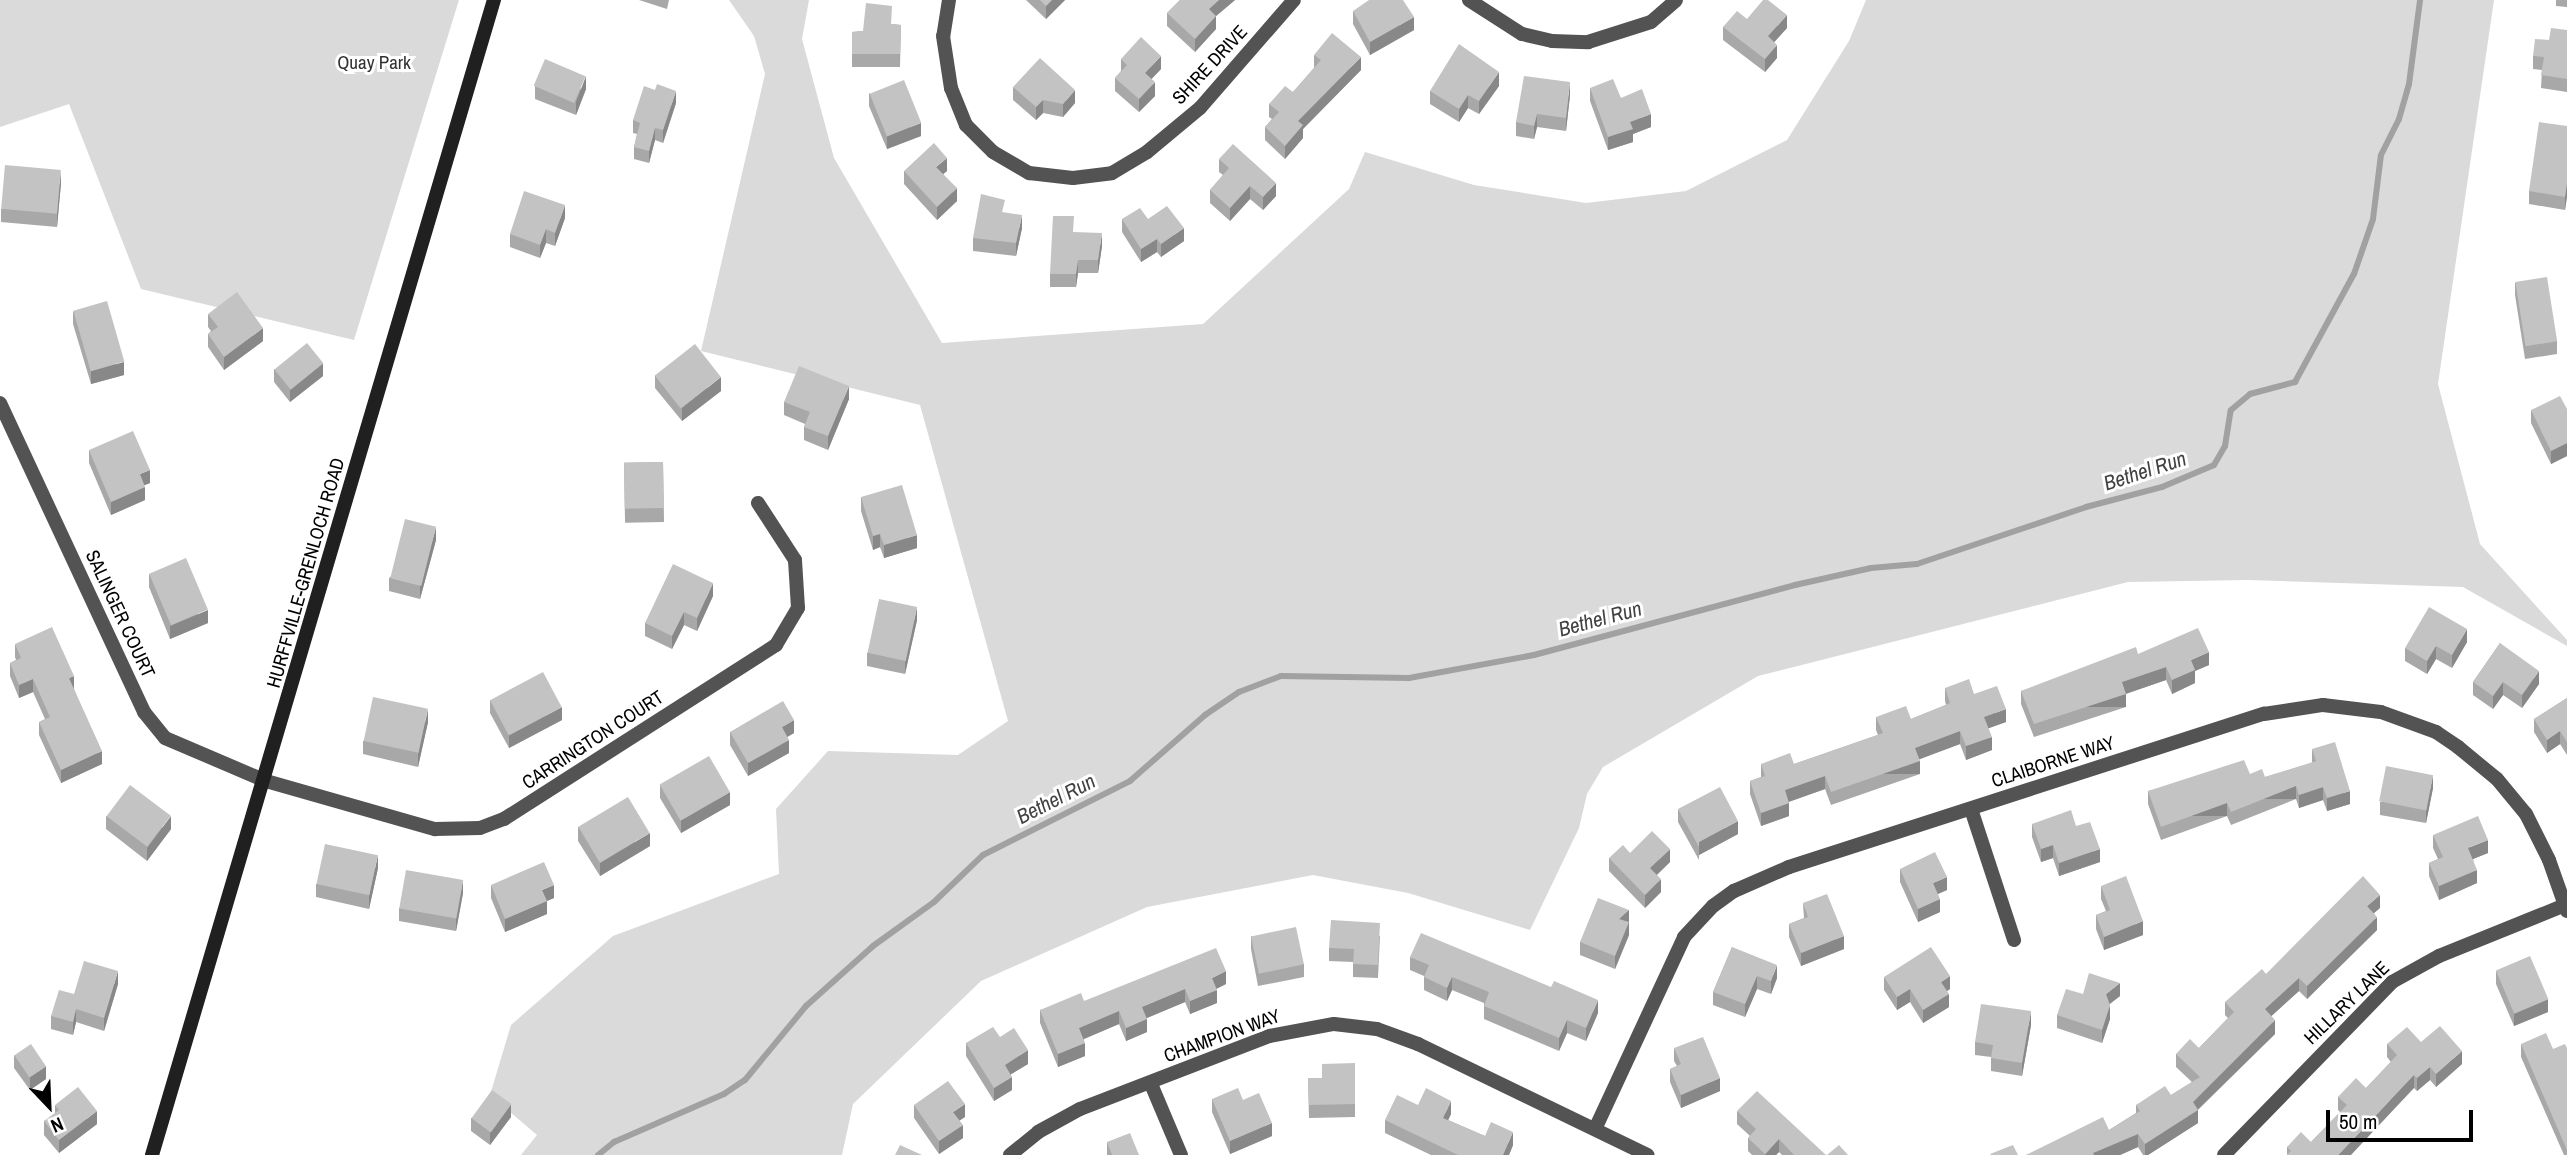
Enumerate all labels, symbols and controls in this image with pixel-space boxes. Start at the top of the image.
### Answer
street label: SHIRE DRIVE [1168,21,1252,109]
park label: Quay Park [337,52,411,74]
water label: Bethel Run [2101,446,2189,496]
street label: HURFFVILLE-GRENLOCH ROAD [262,455,350,691]
street label: SALINGER COURT [80,547,160,681]
water label: Bethel Run [1556,596,1644,642]
street label: CARRINGTON COURT [518,686,668,794]
street label: CLAIBORNE WAY [1989,731,2117,793]
water label: Bethel Run [1012,768,1100,830]
street label: HILLARY LANE [2300,957,2394,1049]
street label: CHAMPION WAY [1161,1004,1283,1068]
north arrow [14,1071,84,1141]
scale bar [2329,1096,2476,1140]
text: 50 m [2339,1107,2377,1136]
text: N [47,1111,67,1139]

